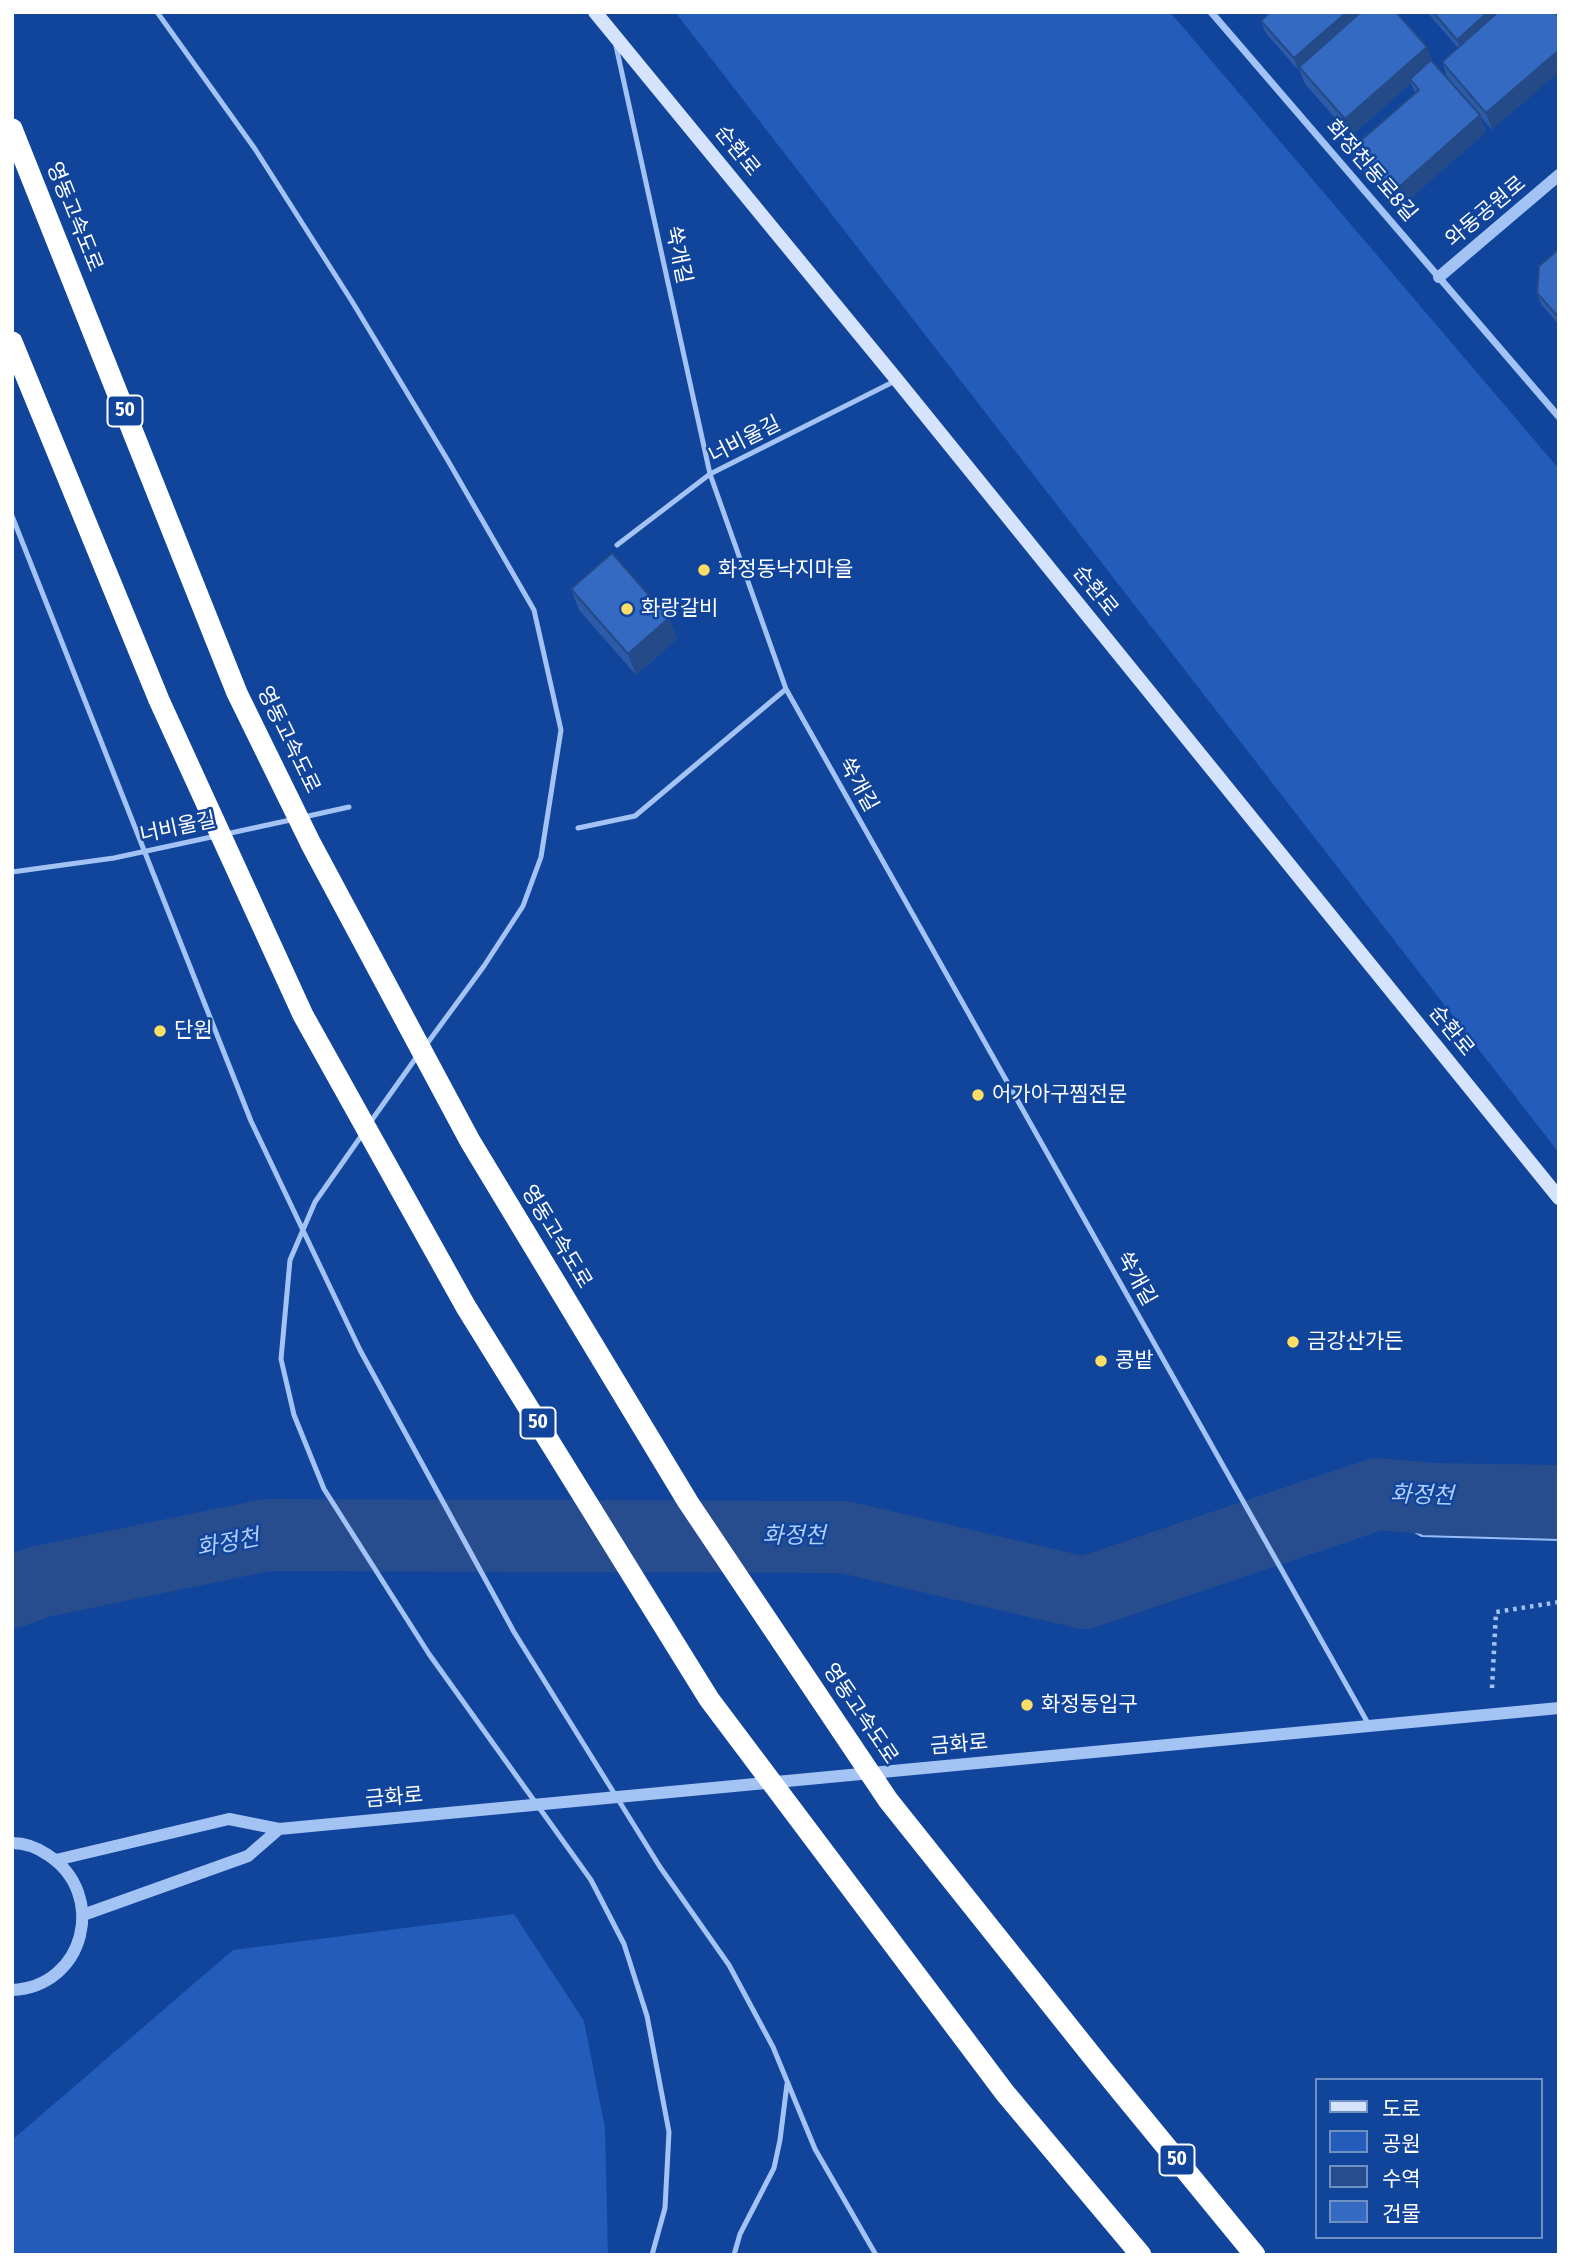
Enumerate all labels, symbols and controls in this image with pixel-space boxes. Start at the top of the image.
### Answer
street label: 화정천동로8길 [1320,115,1422,227]
street label: 순환로 [709,121,765,181]
street label: 영동고속도로 [41,159,107,275]
street label: 와동공원로 [1441,171,1531,253]
street label: 쑥개길 [660,224,696,286]
road number: 50 [108,396,142,426]
street label: 너비울길 [705,411,785,469]
place label: 화정동낙지마을 [718,557,853,583]
street label: 순환로 [1067,561,1123,621]
marker: 화정동낙지마을 [696,562,712,578]
place label: 화랑갈비 [641,596,718,622]
marker: 화랑갈비 [619,601,635,617]
street label: 영동고속도로 [251,682,325,798]
street label: 쑥개길 [833,754,883,816]
street label: 너비울길 [138,808,218,848]
street label: 순환로 [1423,1001,1479,1061]
place label: 단원 [174,1018,213,1044]
marker: 단원 [152,1023,168,1039]
place label: 어가아구찜전문 [992,1082,1127,1108]
marker: 어가아구찜전문 [970,1087,986,1103]
street label: 영동고속도로 [515,1181,597,1293]
street label: 쑥개길 [1111,1248,1161,1310]
place label: 금강산가든 [1307,1329,1404,1355]
marker: 금강산가든 [1285,1334,1301,1350]
place label: 콩밭 [1115,1348,1154,1374]
marker: 콩밭 [1093,1353,1109,1369]
road number: 50 [520,1408,556,1438]
water label: 화정천 [1390,1481,1454,1511]
water label: 화정천 [762,1523,826,1551]
water label: 화정천 [194,1524,262,1564]
street label: 영동고속도로 [817,1659,903,1769]
place label: 화정동입구 [1041,1692,1138,1718]
marker: 화정동입구 [1019,1697,1035,1713]
street label: 금화로 [929,1730,989,1760]
street label: 금화로 [364,1783,424,1813]
legend [1316,2078,1543,2239]
text: 도로 [1382,2096,1421,2122]
text: 공원 [1382,2131,1421,2157]
road number: 50 [1160,2144,1194,2176]
text: 수역 [1382,2166,1421,2192]
text: 건물 [1382,2201,1421,2227]

